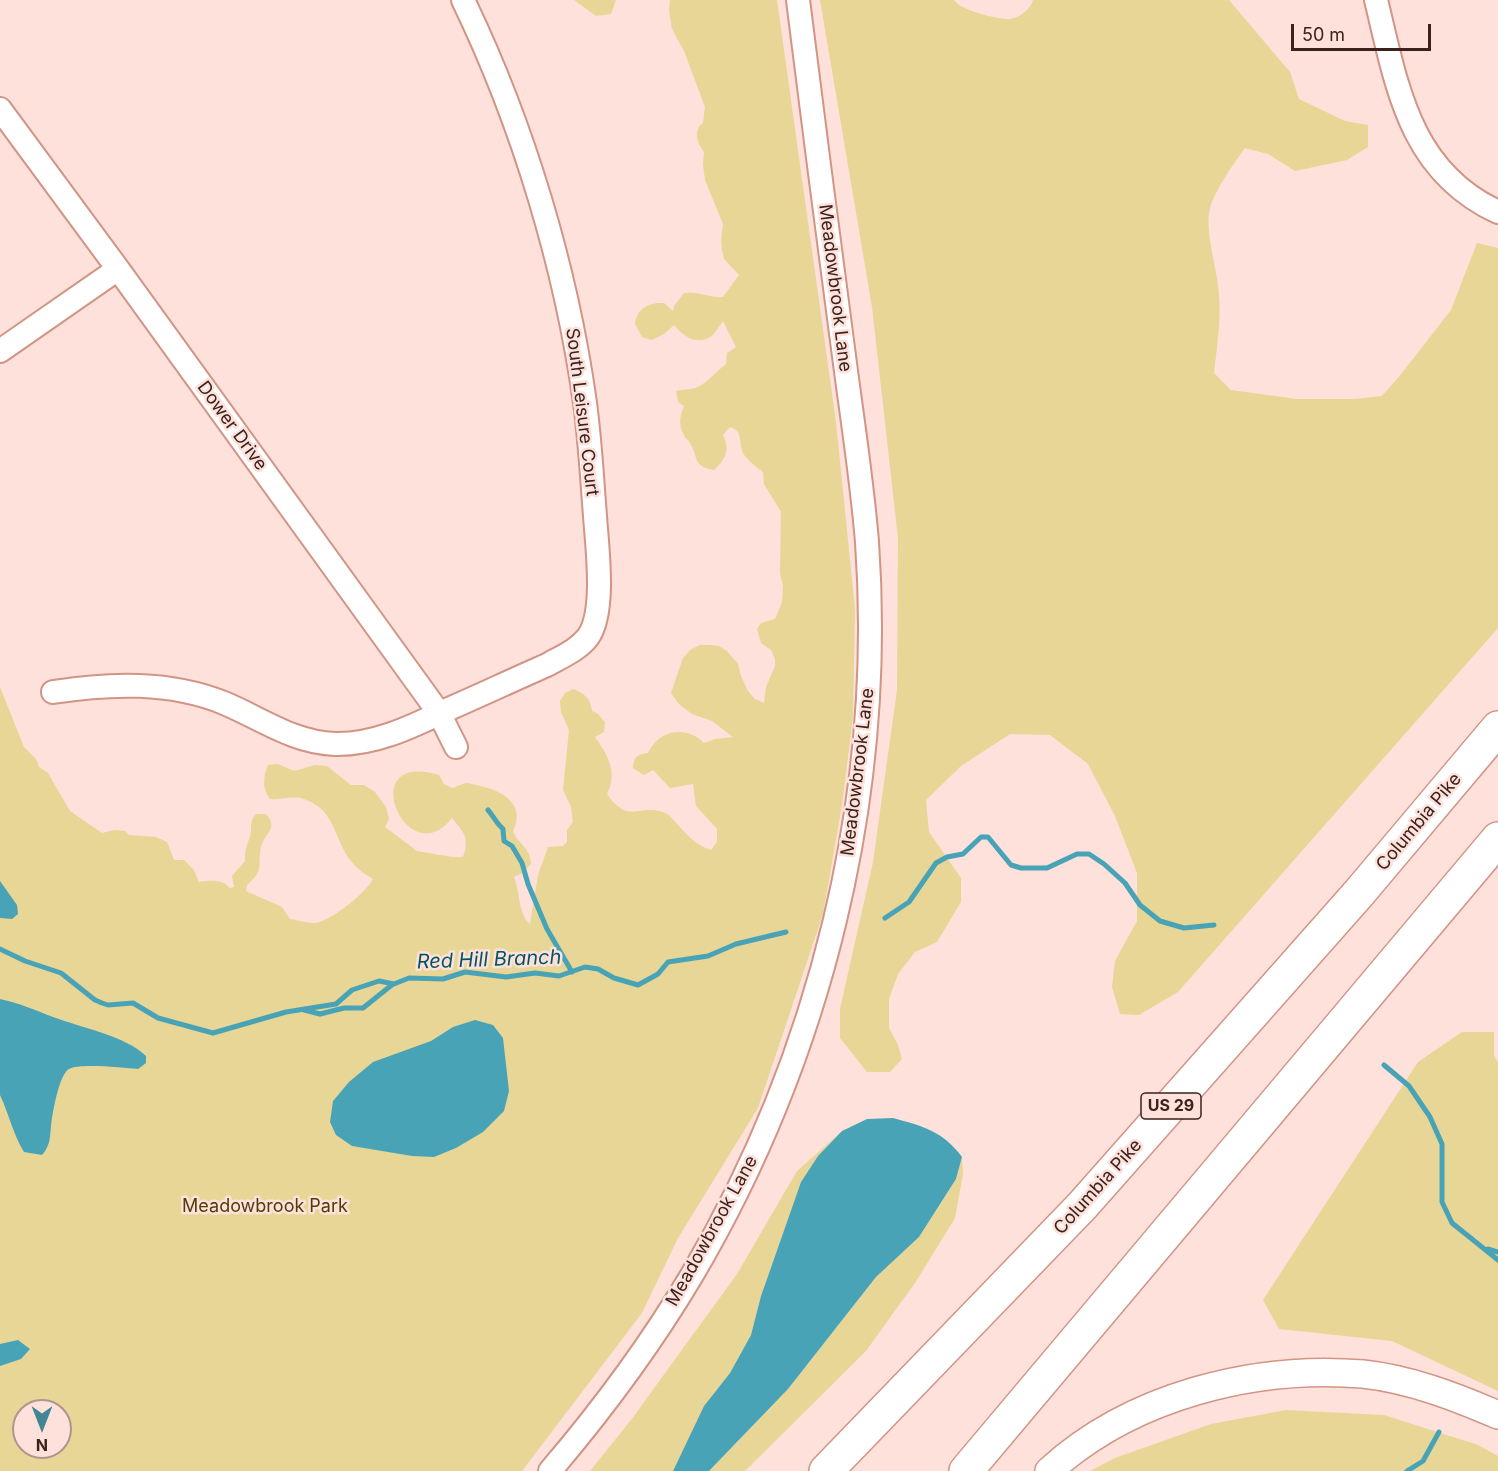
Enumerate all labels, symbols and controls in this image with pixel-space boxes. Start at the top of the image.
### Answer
scale bar [1294,12,1434,50]
text: 50 m [1302,24,1345,45]
street label: Meadowbrook Lane [814,203,856,373]
street label: South Leisure Court [561,327,603,497]
street label: Dower Drive [192,377,272,475]
street label: Meadowbrook Lane [837,687,879,857]
street label: Columbia Pike [1372,769,1466,875]
water label: Red Hill Branch [416,945,562,975]
road number: US 29 [1141,1093,1201,1119]
street label: Columbia Pike [1049,1135,1147,1239]
street label: Meadowbrook Lane [662,1152,762,1310]
park label: Meadowbrook Park [182,1196,348,1218]
north arrow [12,1399,72,1459]
text: N [36,1435,48,1455]

